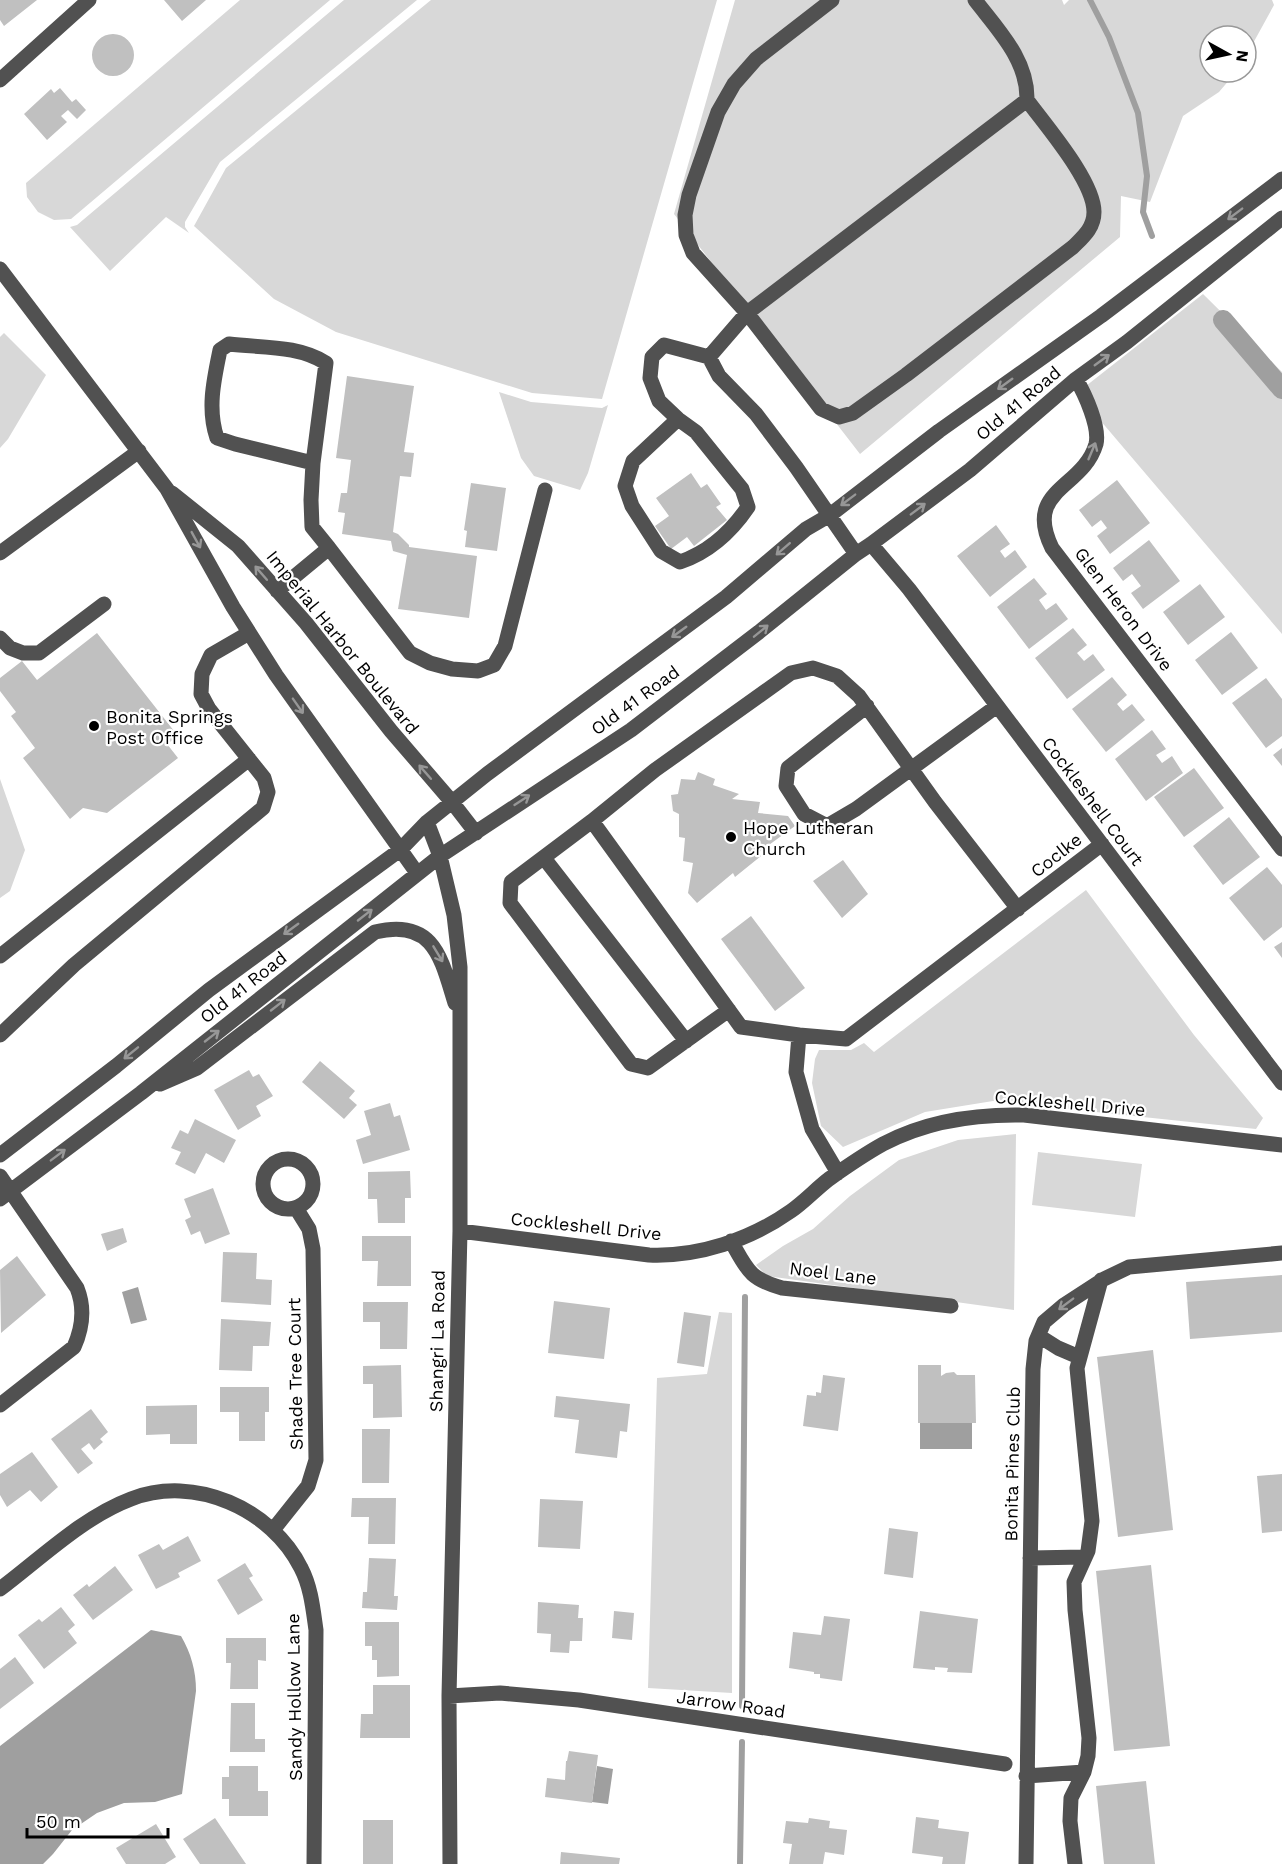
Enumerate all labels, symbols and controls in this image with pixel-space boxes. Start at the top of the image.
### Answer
north arrow [1198,24,1258,84]
text: N [1232,49,1253,63]
one-way arrow [1228,207,1244,220]
one-way arrow [1094,354,1110,367]
street label: Old 41 Road [971,361,1065,445]
one-way arrow [997,378,1013,390]
one-way arrow [1087,442,1098,460]
one-way arrow [840,493,856,506]
one-way arrow [909,503,925,515]
one-way arrow [190,531,202,548]
one-way arrow [776,542,791,556]
street label: Glen Heron Drive [1071,543,1177,675]
street label: Imperial Harbor Boulevard [262,546,424,738]
one-way arrow [254,565,268,580]
one-way arrow [753,624,769,637]
one-way arrow [672,626,688,638]
street label: Old 41 Road [587,661,683,739]
one-way arrow [292,697,304,713]
place label: Bonita Springs Post Office [106,706,233,748]
marker: Bonita Springs Post Office [87,719,101,733]
street label: Cockleshell Court [1038,733,1148,870]
one-way arrow [418,765,432,780]
one-way arrow [514,794,530,806]
place label: Hope Lutheran Church [743,817,874,859]
street label: Coclke [1026,829,1086,881]
marker: Hope Lutheran Church [724,830,738,844]
one-way arrow [357,908,373,921]
one-way arrow [284,923,300,935]
one-way arrow [432,945,444,962]
street label: Old 41 Road [195,947,291,1027]
one-way arrow [269,998,285,1011]
one-way arrow [204,1030,220,1043]
one-way arrow [124,1046,139,1060]
street label: Cockleshell Drive [994,1086,1146,1120]
one-way arrow [50,1149,66,1162]
street label: Cockleshell Drive [509,1208,663,1244]
street label: Noel Lane [788,1257,878,1289]
street label: Shangri La Road [425,1270,449,1412]
street label: Shade Tree Court [283,1297,307,1450]
one-way arrow [1058,1298,1074,1310]
street label: Bonita Pines Club [1000,1386,1024,1542]
street label: Sandy Hollow Lane [282,1613,306,1781]
street label: Jarrow Road [675,1686,787,1722]
scale bar [27,1801,168,1839]
text: 50 m [36,1811,81,1832]

